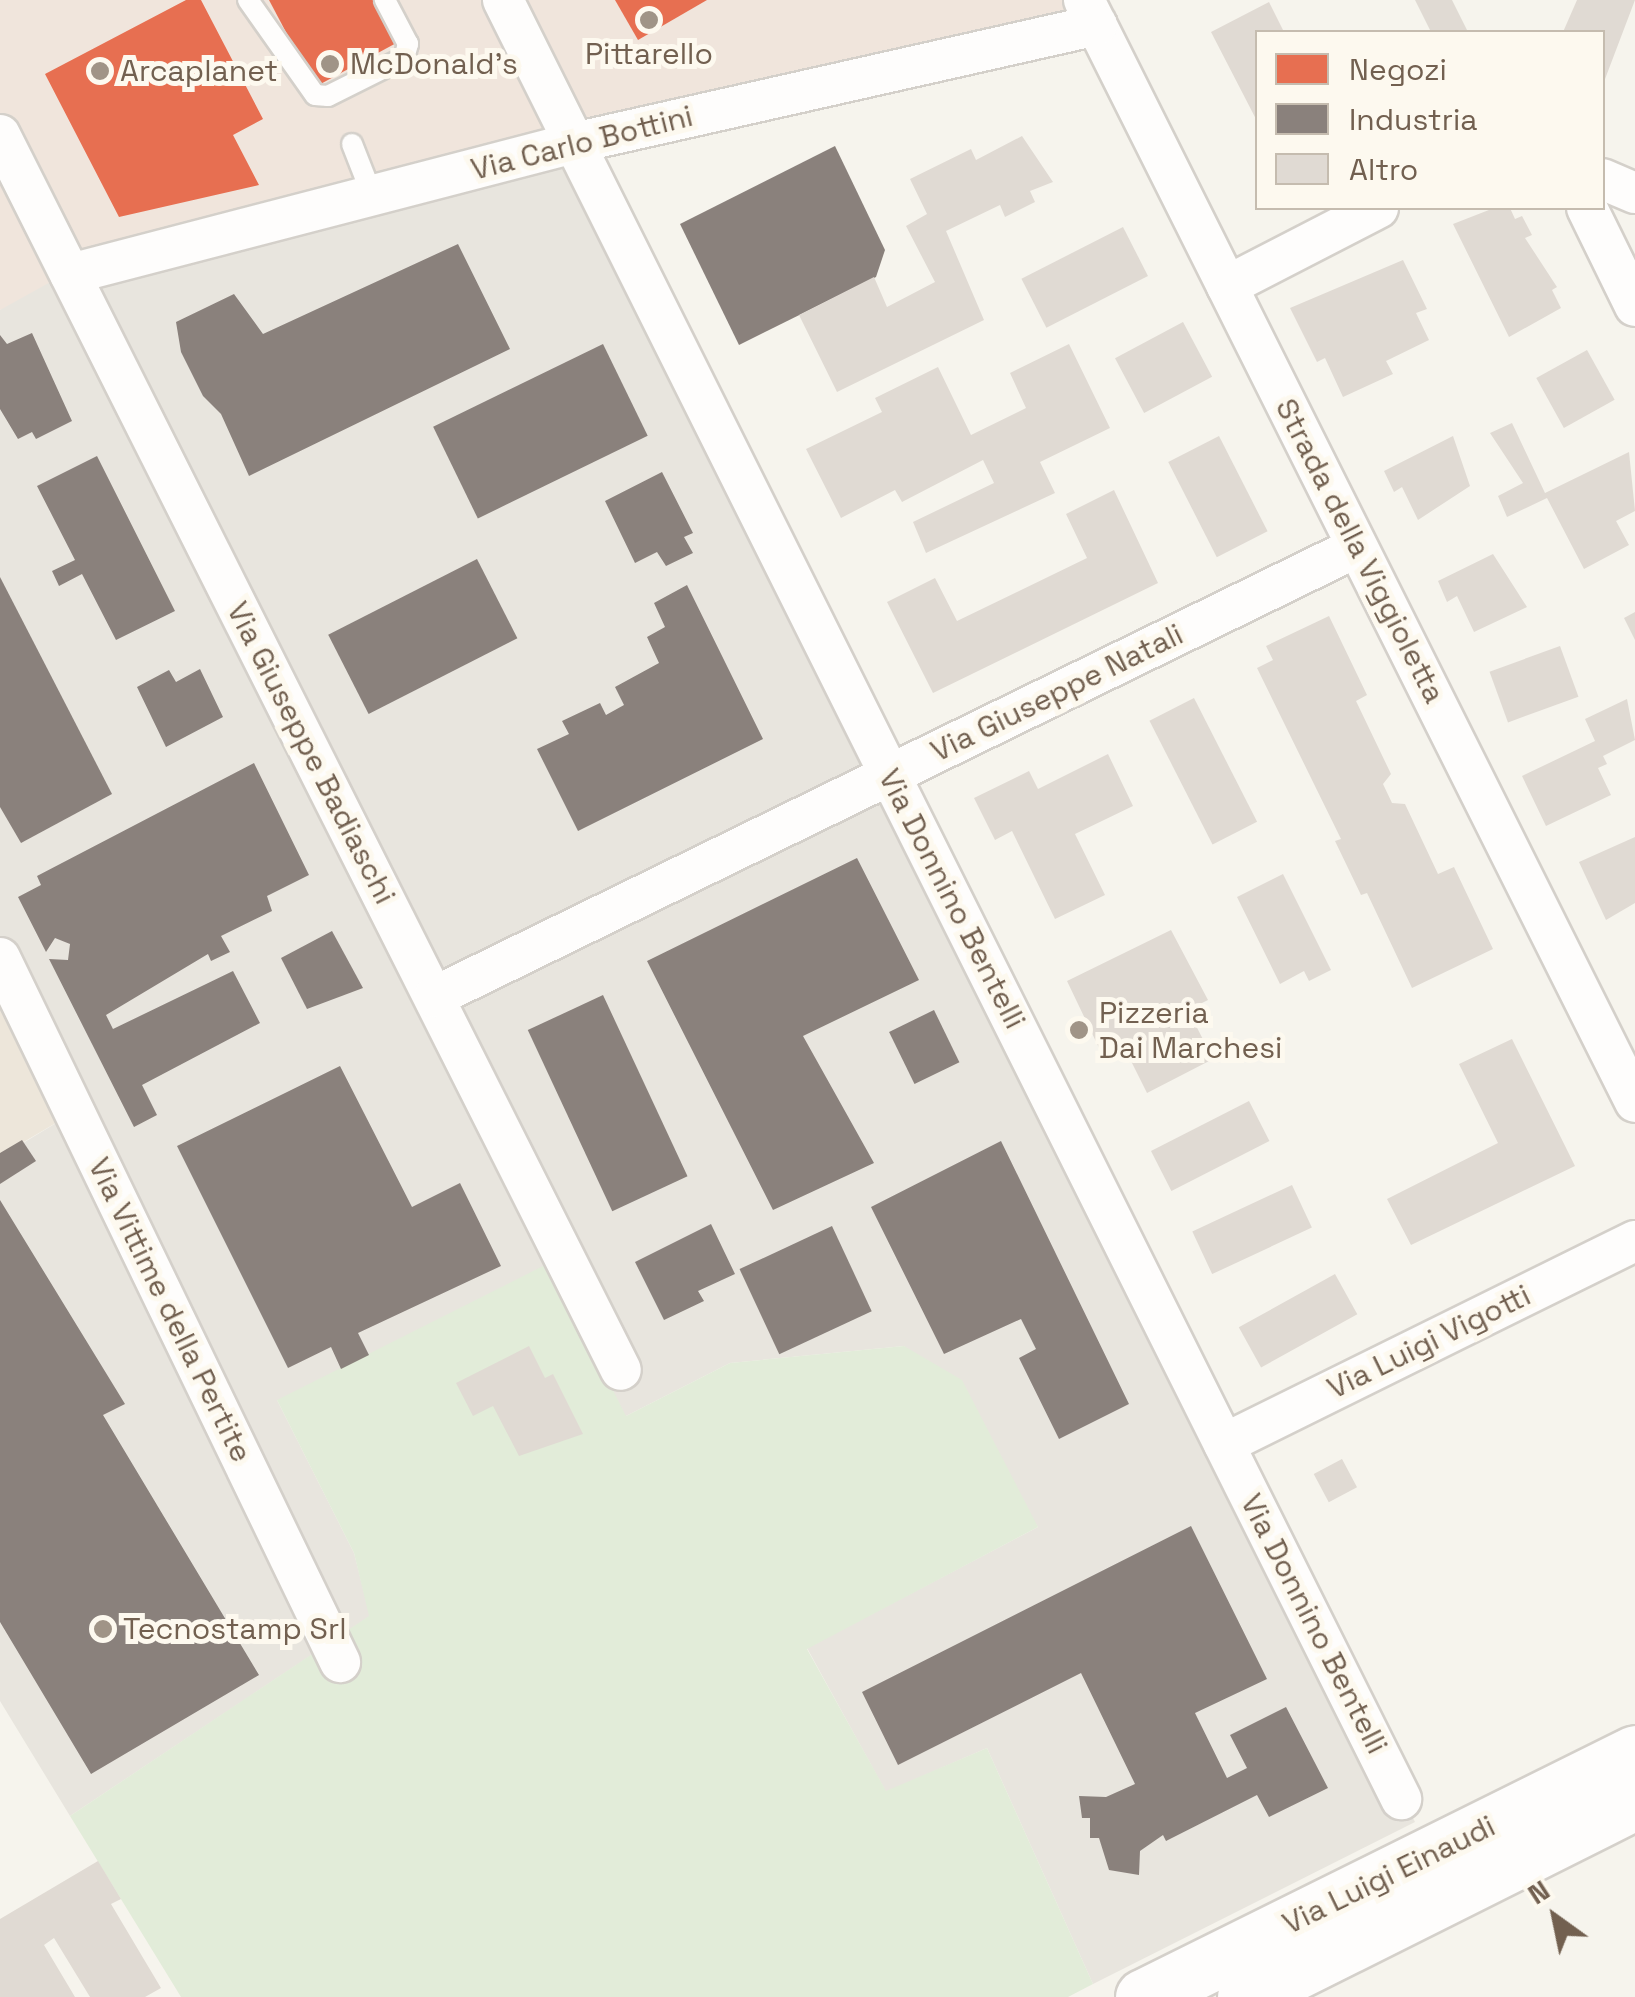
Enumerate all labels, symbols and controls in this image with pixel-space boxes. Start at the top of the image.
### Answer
marker: Pittarello [638,9,660,31]
legend [1255,30,1605,210]
place label: Pittarello [585,36,713,72]
place label: McDonald's [350,46,518,82]
text: Negozi [1349,50,1447,89]
place label: Arcaplanet [120,53,278,89]
marker: McDonald's [319,53,341,75]
marker: Arcaplanet [89,60,111,82]
street label: Via Carlo Bottini [467,98,697,188]
text: Industria [1349,100,1478,139]
text: Altro [1349,150,1418,189]
street label: Strada della Viggioletta [1267,393,1453,709]
street label: Via Giuseppe Badiaschi [219,596,403,910]
street label: Via Giuseppe Natali [925,616,1189,770]
street label: Via Donnino Bentelli [871,763,1033,1035]
place label: Pizzeria Dai Marchesi [1099,995,1282,1066]
marker: Pizzeria Dai Marchesi [1068,1019,1090,1041]
street label: Via Vittime della Pertite [81,1152,259,1468]
street label: Via Luigi Vigotti [1321,1277,1537,1407]
street label: Via Donnino Bentelli [1233,1488,1395,1760]
place label: Tecnostamp Srl [123,1611,347,1647]
marker: Tecnostamp Srl [92,1618,114,1640]
street label: Via Luigi Einaudi [1277,1808,1501,1942]
north arrow [1505,1867,1605,1967]
text: N [1521,1872,1556,1912]

